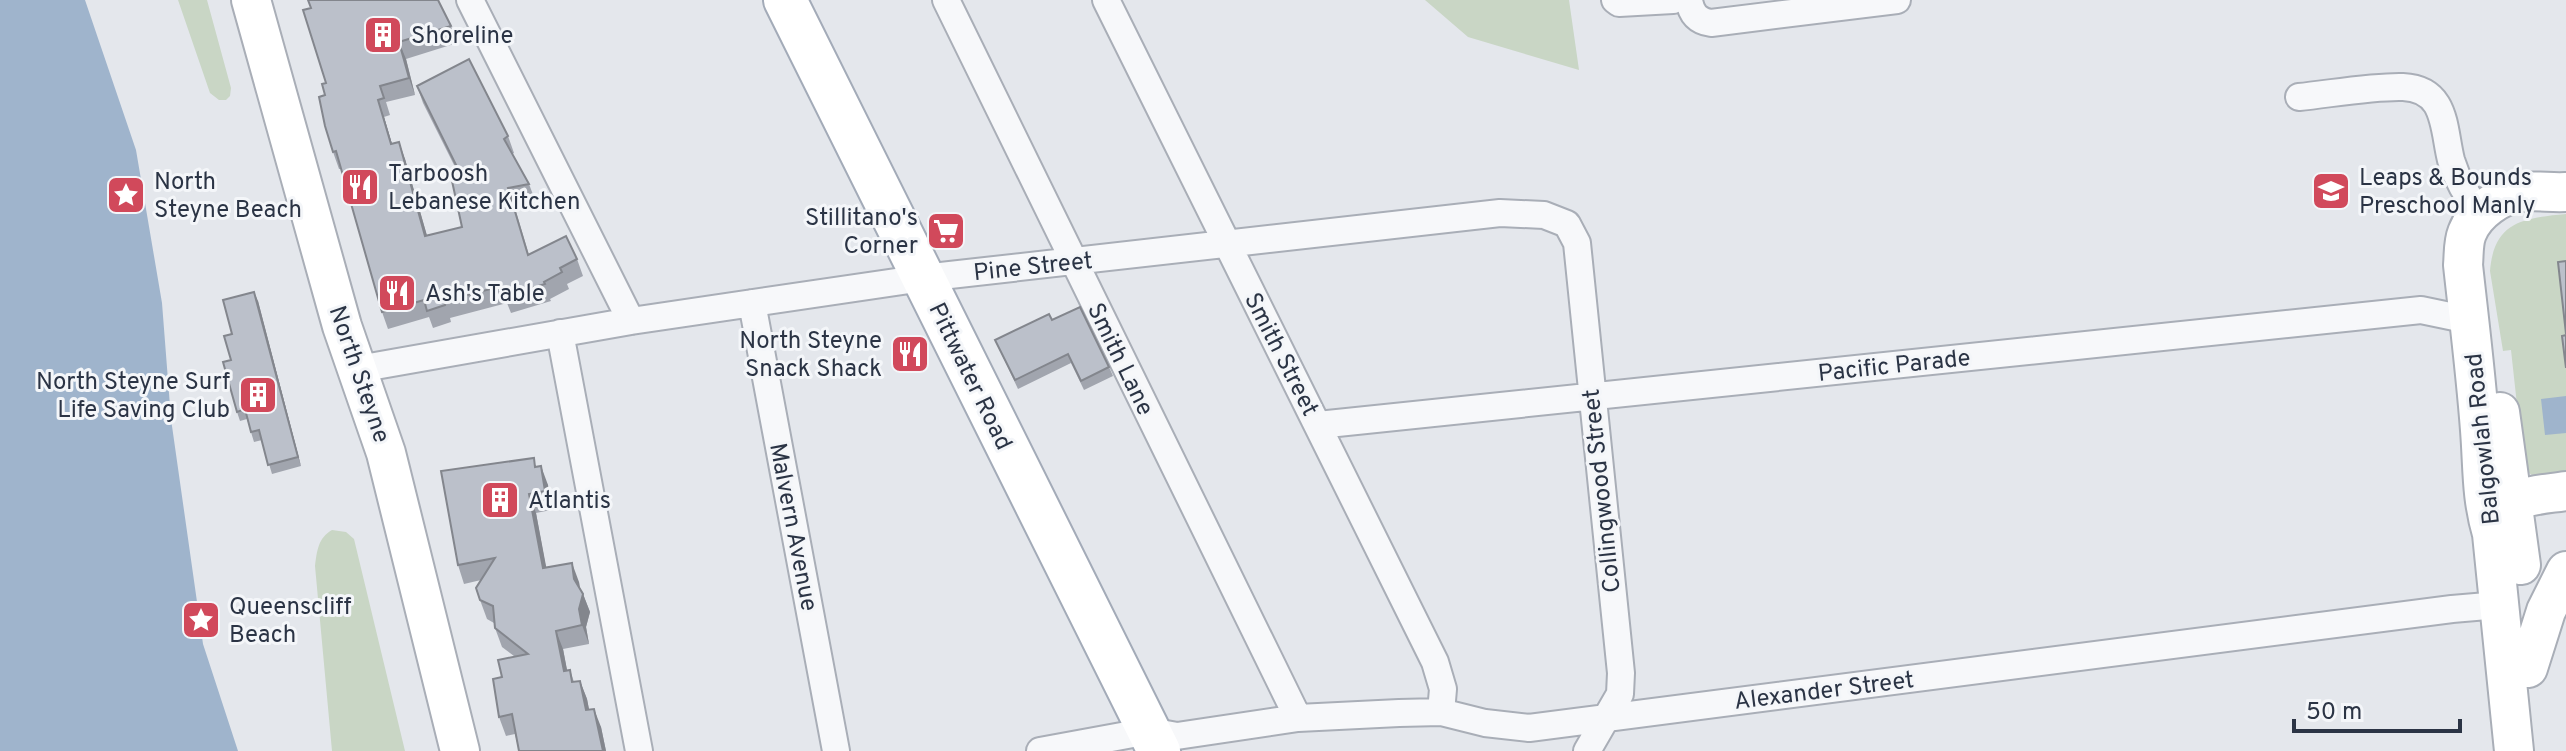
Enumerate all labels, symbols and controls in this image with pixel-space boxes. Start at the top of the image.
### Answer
building icon: Shoreline [362,14,404,56]
place label: Shoreline [411,22,513,52]
place label: Tarboosh Lebanese Kitchen [388,160,581,218]
place label: Leaps & Bounds Preschool Manly [2359,164,2536,222]
restaurant icon: Tarboosh Lebanese Kitchen [339,166,381,208]
place label: North Steyne Beach [154,168,302,226]
school or university icon: Leaps & Bounds Preschool Manly [2310,170,2352,212]
place icon: North Steyne Beach [105,174,147,216]
place label: Stillitano's Corner [805,204,918,262]
supermarket icon: Stillitano's Corner [925,210,967,252]
street label: Pine Street [972,247,1094,289]
restaurant icon: Ash's Table [376,272,418,314]
place label: Ash's Table [425,280,545,310]
street label: Smith Street [1236,288,1324,422]
street label: Pittwater Road [921,298,1018,455]
street label: Smith Lane [1079,299,1159,421]
street label: North Steyne [321,302,396,447]
place label: North Steyne Snack Shack [739,327,882,385]
restaurant icon: North Steyne Snack Shack [889,333,931,375]
street label: Pacific Parade [1816,344,1972,390]
street label: Balgowlah Road [2460,352,2508,526]
place label: North Steyne Surf Life Saving Club [36,368,230,426]
building icon: North Steyne Surf Life Saving Club [237,374,279,416]
street label: Collingwood Street [1577,387,1629,594]
street label: Malvern Avenue [761,441,823,614]
building icon: Atlantis [479,479,521,521]
place label: Atlantis [528,487,611,517]
place label: Queenscliff Beach [229,593,352,651]
place icon: Queenscliff Beach [180,599,222,641]
street label: Alexander Street [1733,666,1916,718]
scale bar [2294,683,2460,733]
text: 50 m [2306,698,2362,728]

